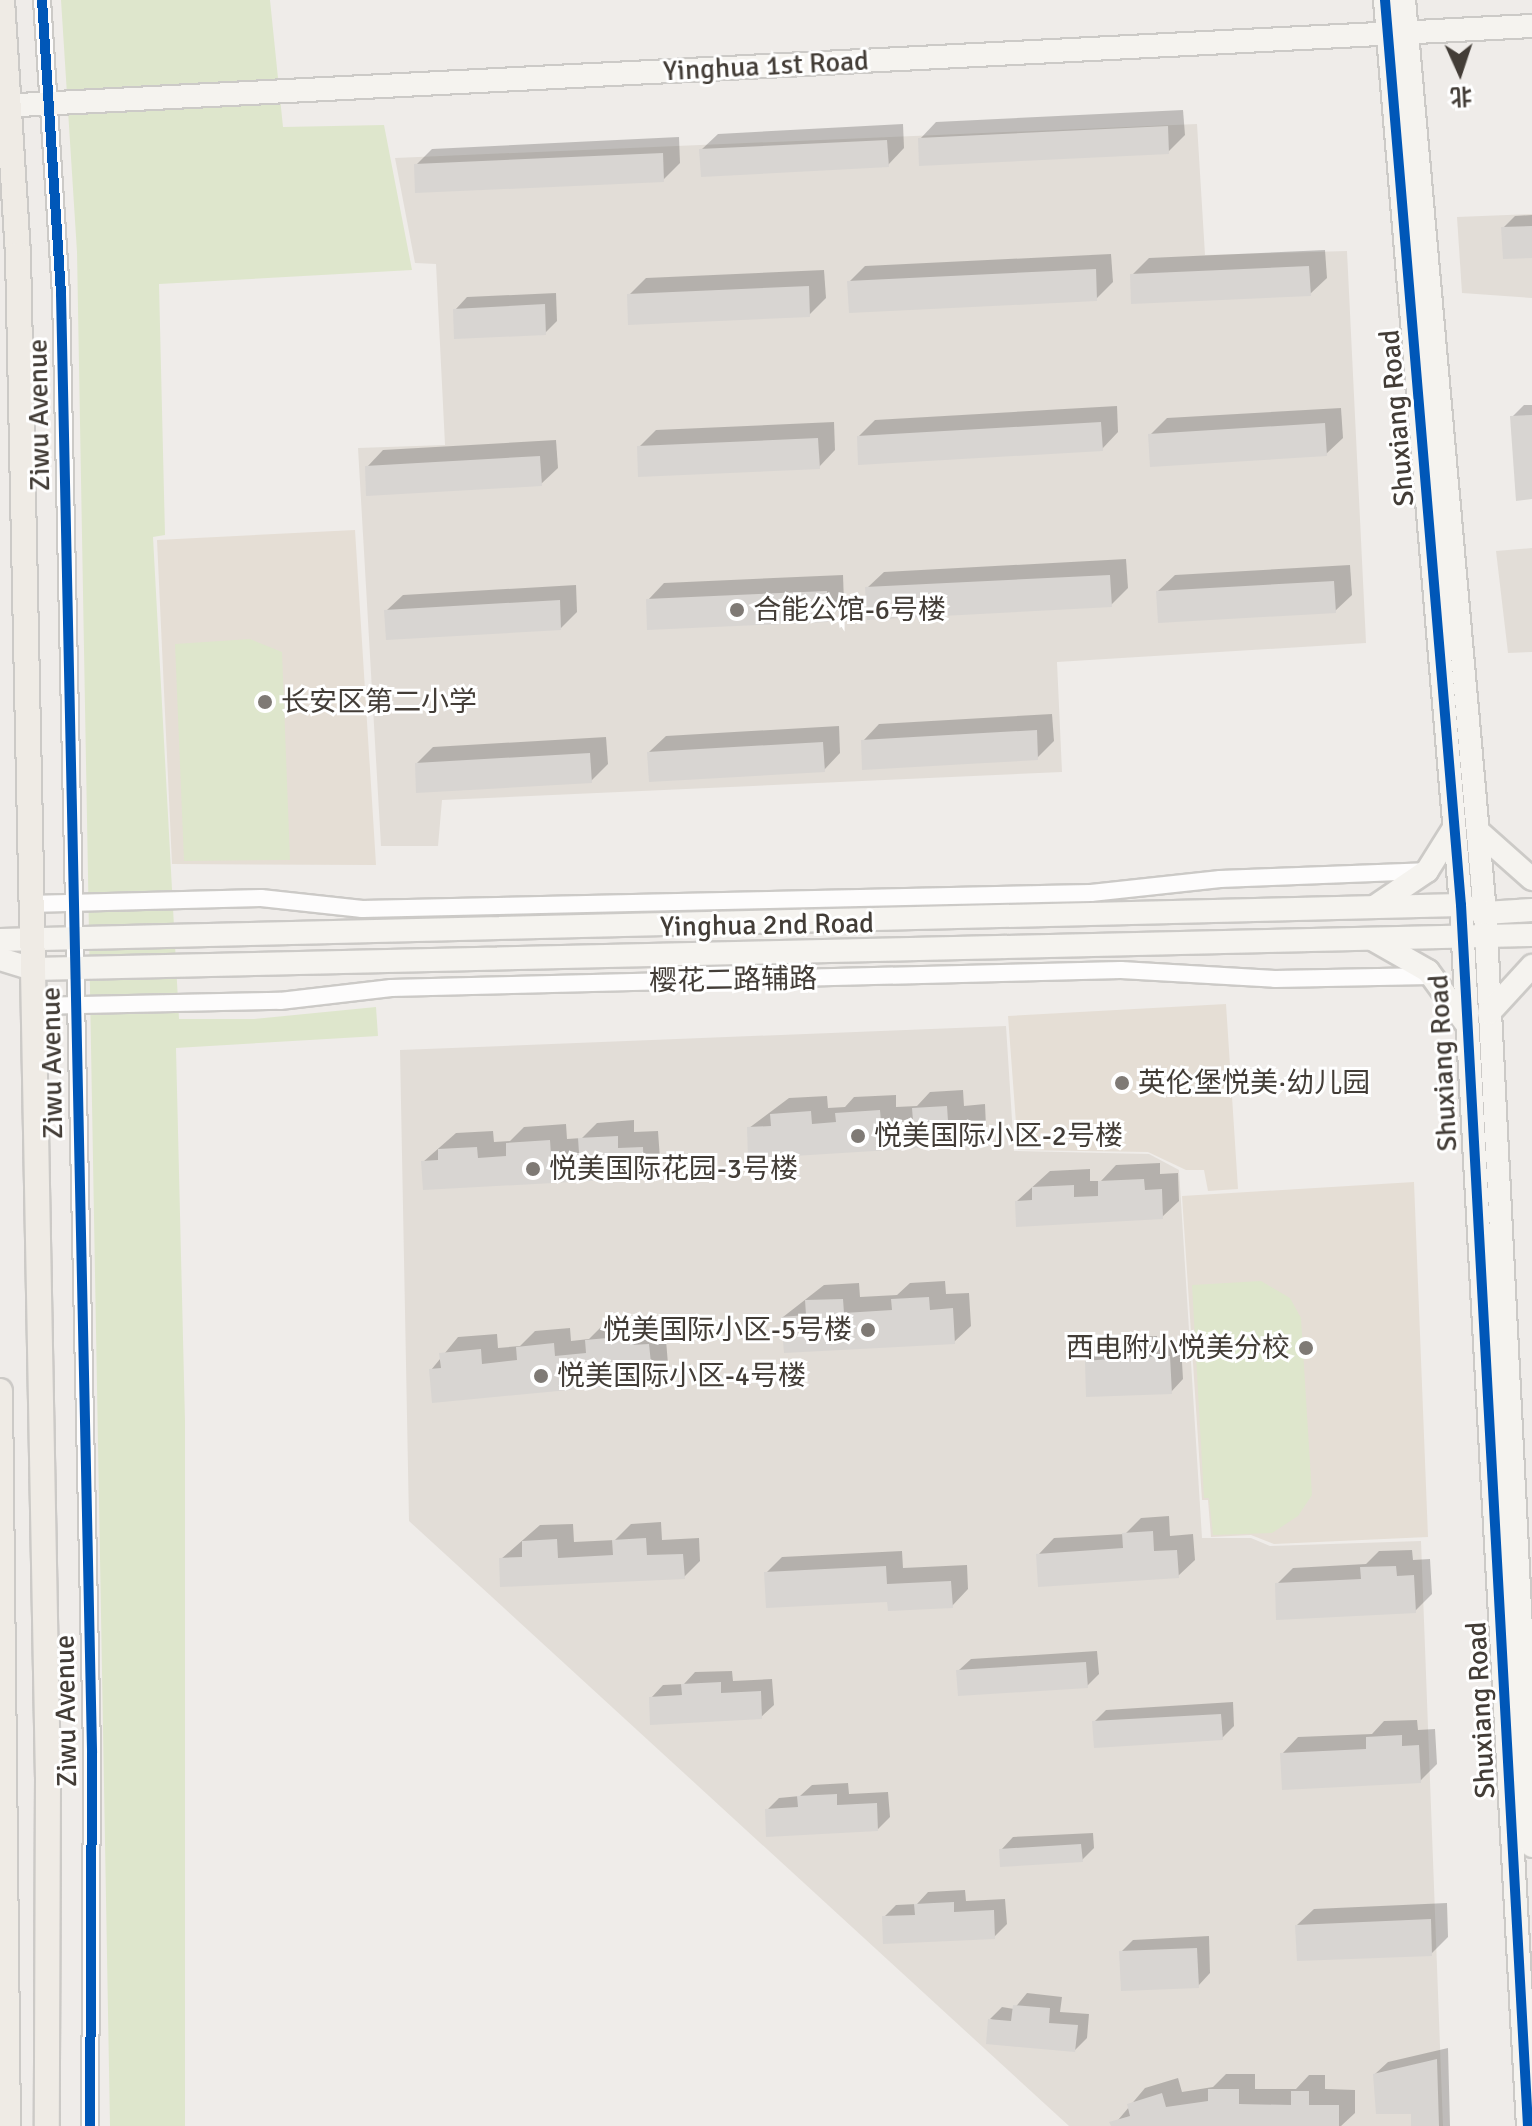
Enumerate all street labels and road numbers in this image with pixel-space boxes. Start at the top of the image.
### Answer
street label: Yinghua 1st Road [662,44,870,88]
street label: Shuxiang Road [1373,328,1421,508]
street label: Ziwu Avenue [21,339,57,491]
street label: Yinghua 2nd Road [660,906,874,944]
street label: 樱花二路辅路 [649,962,817,998]
street label: Shuxiang Road [1422,974,1464,1152]
street label: Ziwu Avenue [34,987,70,1139]
street label: Shuxiang Road [1460,1621,1502,1799]
street label: Ziwu Avenue [48,1635,84,1787]

